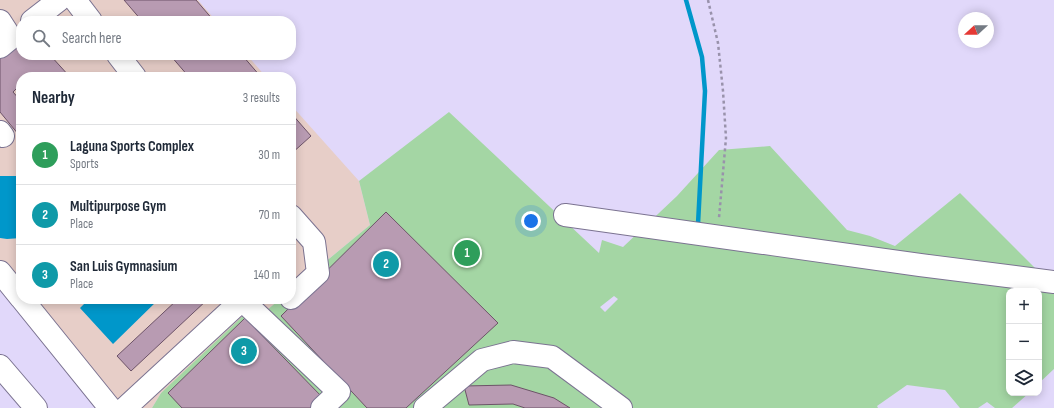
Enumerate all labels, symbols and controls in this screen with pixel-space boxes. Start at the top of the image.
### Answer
north arrow [958,12,994,48]
search box [16,16,296,60]
icon: search [30,27,52,49]
text: Search here [62,29,122,48]
text: Nearby [32,88,75,108]
text: 3 results [243,90,280,106]
text: Laguna Sports Complex [70,137,194,156]
text: 1 [42,147,48,163]
text: 30 m [258,147,280,163]
text: Sports [70,156,99,172]
text: Multipurpose Gym [70,197,166,216]
text: 2 [42,207,48,223]
text: 70 m [259,207,280,223]
your location [521,211,541,231]
text: Place [70,216,93,232]
pin: 1 [454,238,480,268]
pin: 2 [373,249,399,279]
text: San Luis Gymnasium [70,257,178,276]
text: 3 [42,267,48,283]
text: 140 m [254,267,280,283]
text: Place [70,276,93,292]
map controls [1006,288,1042,396]
button: + [1006,288,1042,324]
button: − [1006,324,1042,360]
pin: 3 [231,336,257,366]
button: layers [1006,360,1042,396]

